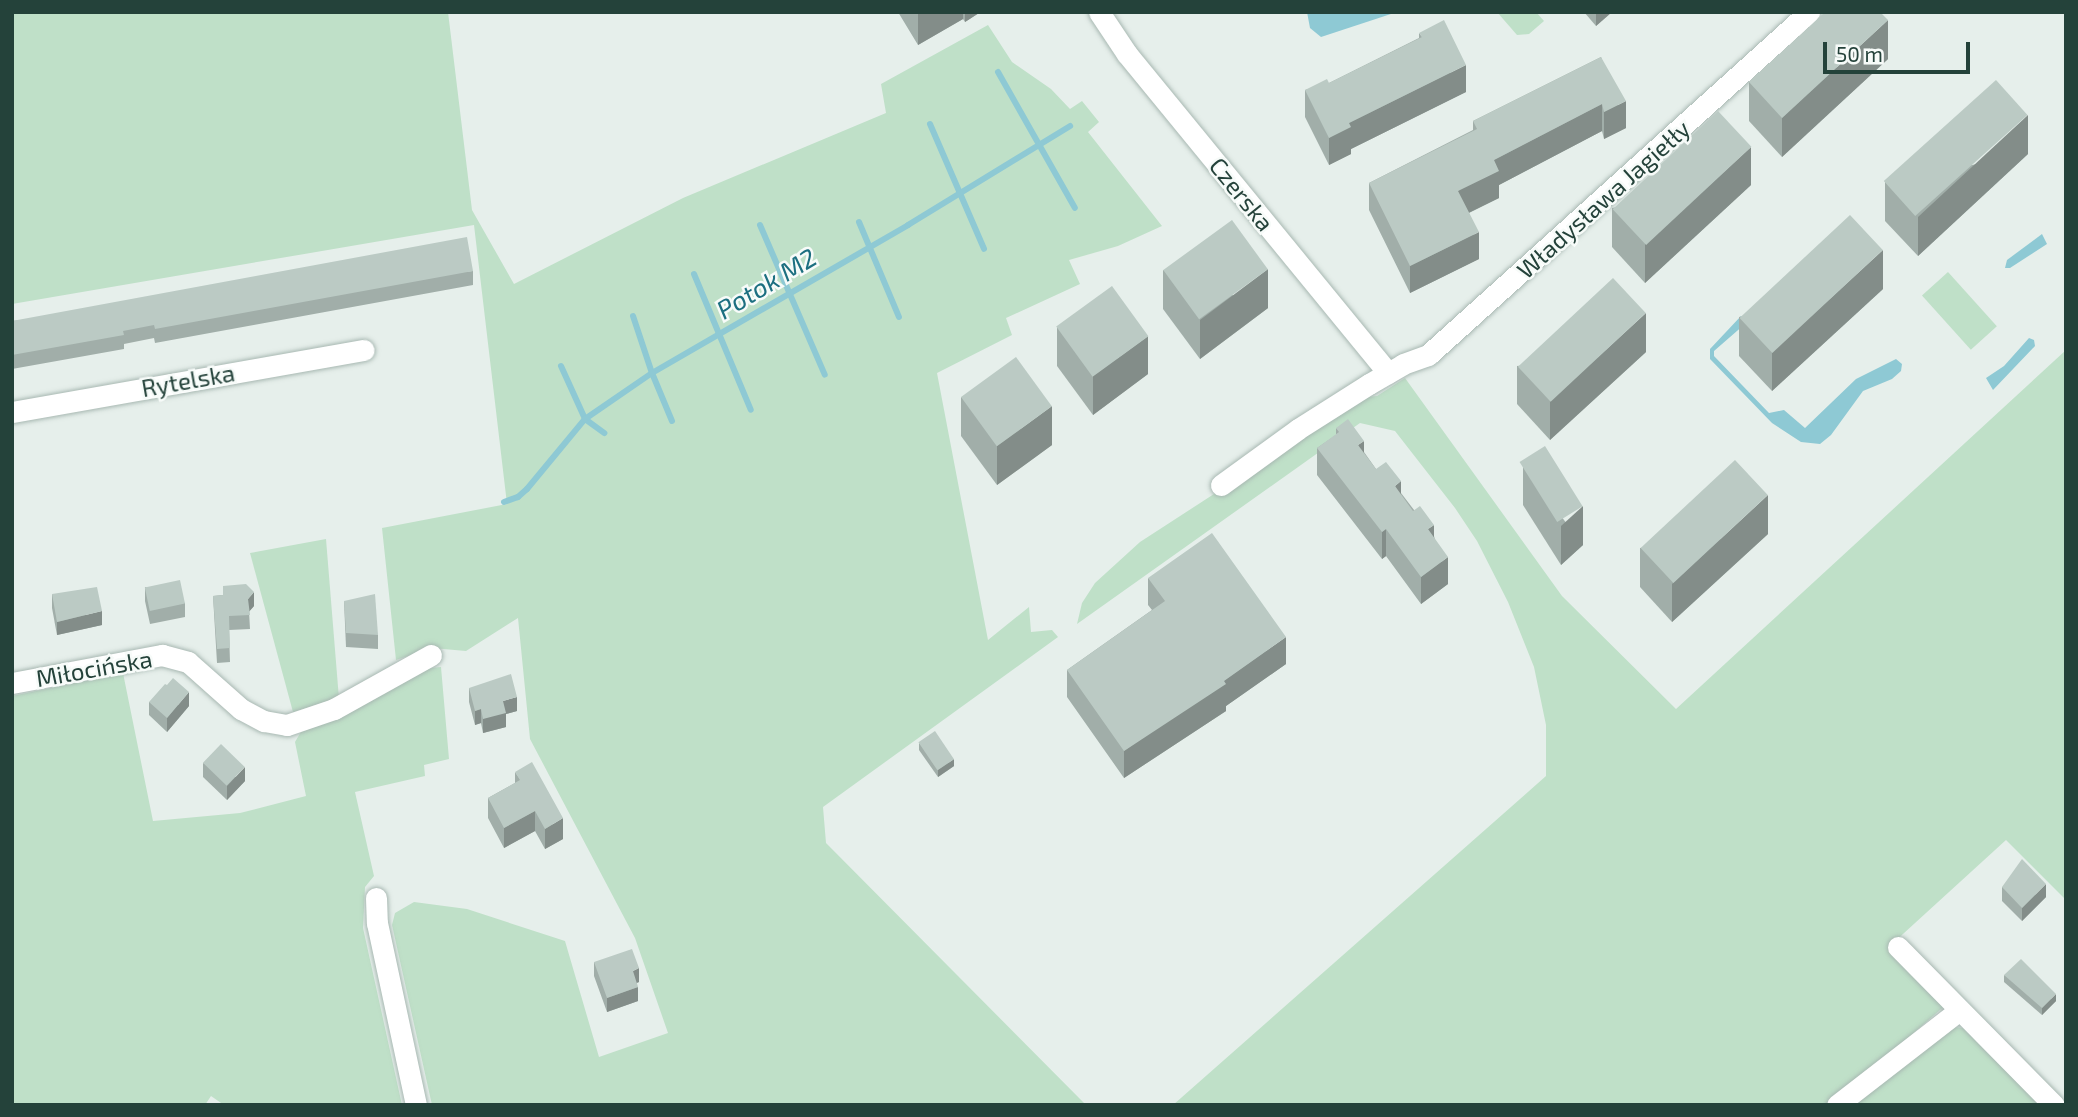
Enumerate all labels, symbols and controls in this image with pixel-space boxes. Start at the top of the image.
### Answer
scale bar [1826,28,1973,72]
text: 50 m [1836,41,1883,66]
street label: Władysława Jagiełły [1510,114,1696,284]
street label: Czerska [1204,152,1280,236]
water label: Potok M2 [710,241,822,325]
street label: Rytelska [139,358,237,402]
street label: Miłocińska [34,644,154,692]

